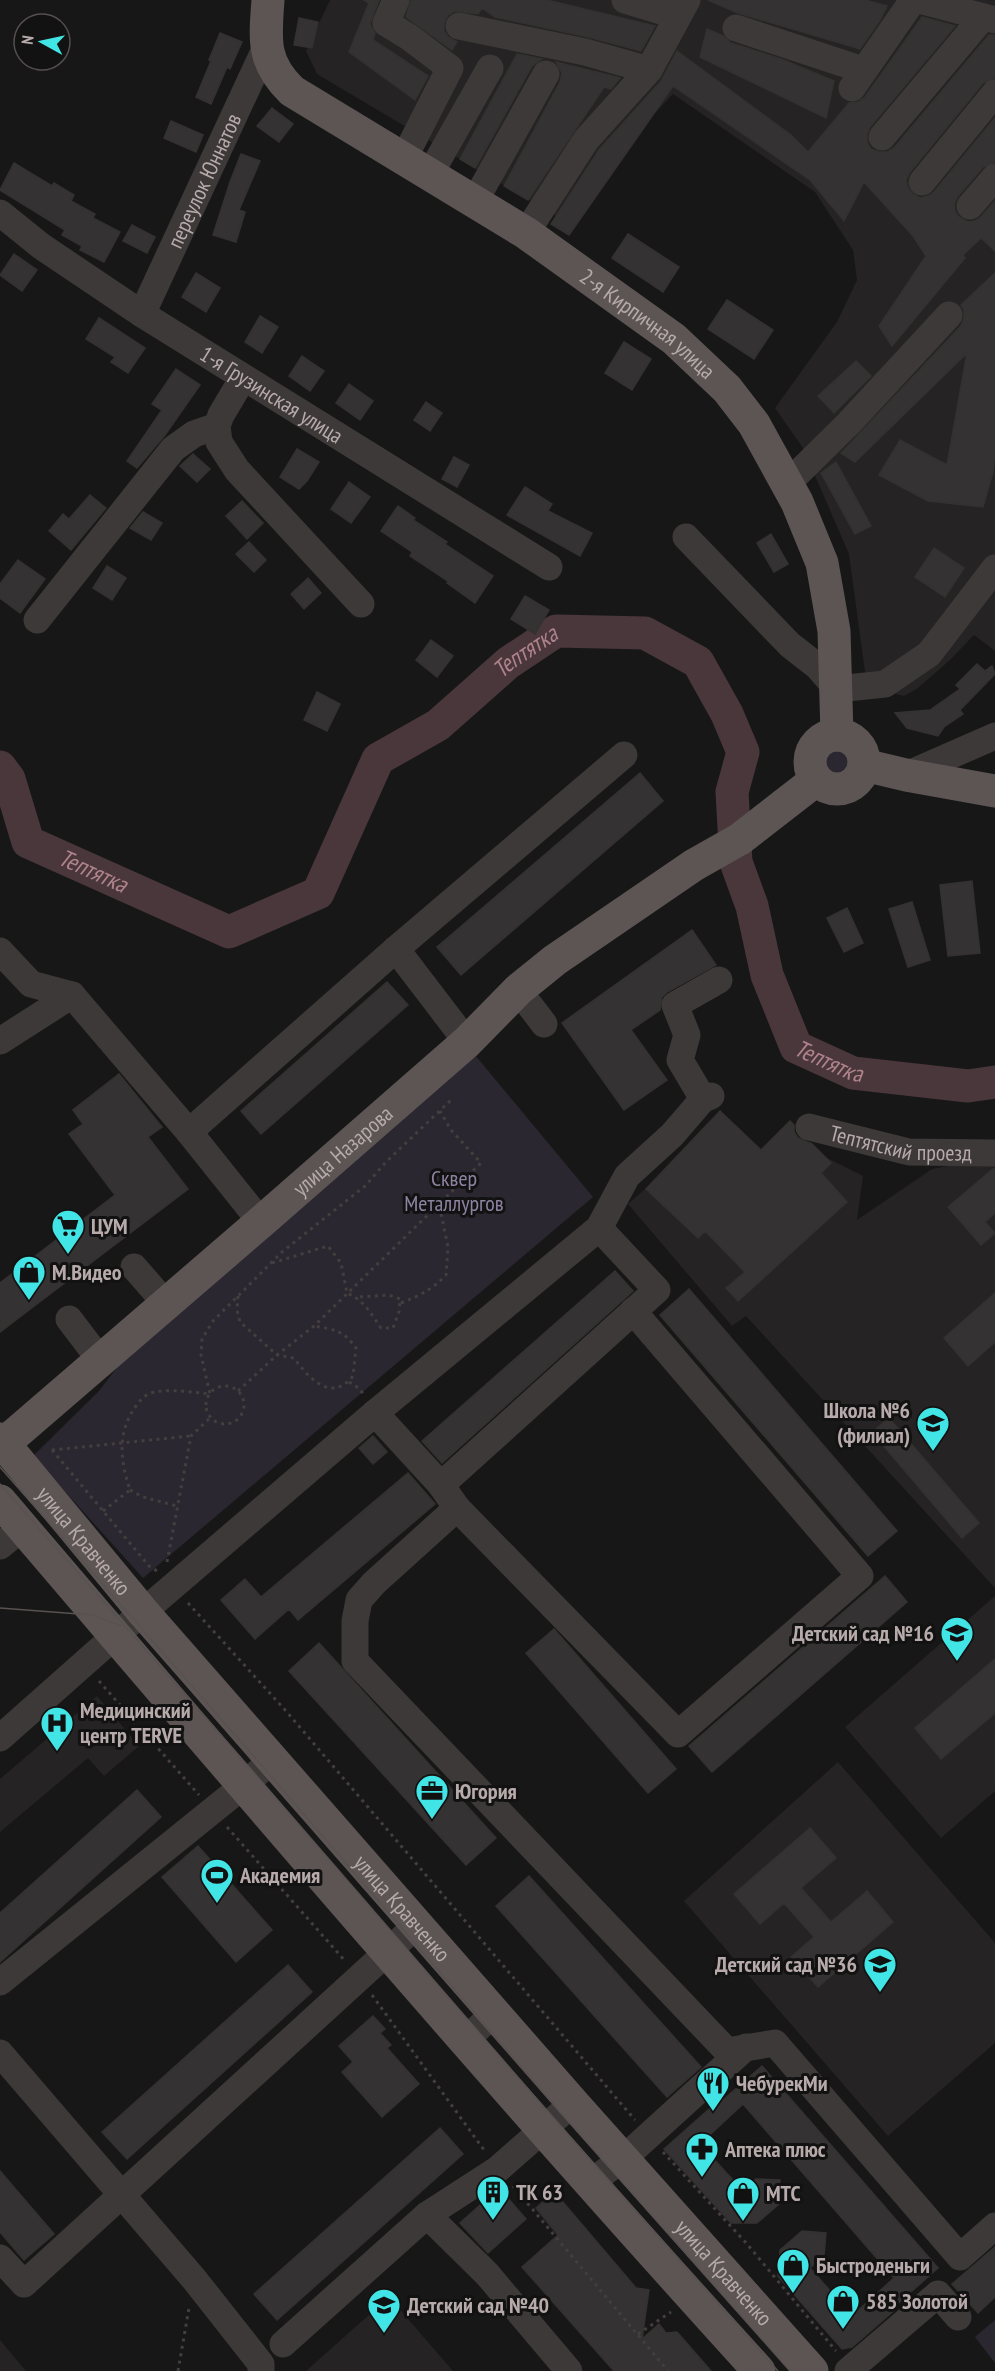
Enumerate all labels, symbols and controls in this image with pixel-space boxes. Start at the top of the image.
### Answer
north arrow [12,12,72,72]
text: N [17,34,38,46]
street label: переулок Юннатов [161,109,247,253]
street label: 2-я Кирпичная улица [574,262,721,385]
street label: 1-я Грузинская улица [195,340,348,450]
water label: Тептятка [486,618,565,685]
water label: Тептятка [54,842,134,900]
water label: Тептятка [790,1032,865,1089]
street label: улица Назарова [287,1099,398,1202]
street label: Тептятский проезд [827,1119,972,1167]
park label: Сквер Металлургов [404,1164,504,1217]
supermarket icon: ЦУМ [50,1208,86,1255]
place label: ЦУМ [91,1212,128,1240]
shop icon: М.Видео [11,1254,47,1301]
place label: М.Видео [52,1258,122,1286]
place label: Школа №6 (филиал) [823,1396,910,1449]
school or university icon: Школа №6 (филиал) [915,1405,951,1452]
street label: улица Кравченко [31,1480,137,1601]
school or university icon: Детский сад №16 [939,1615,975,1662]
place label: Детский сад №16 [792,1619,934,1647]
place label: Медицинский центр TERVE [80,1696,191,1749]
hospital icon: Медицинский центр TERVE [39,1705,75,1752]
office icon: Югория [414,1773,450,1820]
place label: Югория [455,1777,517,1805]
street label: улица Кравченко [348,1849,457,1967]
sports icon: Академия [199,1857,235,1904]
place label: Академия [239,1861,320,1889]
school or university icon: Детский сад №36 [862,1946,898,1993]
place label: Детский сад №36 [715,1950,857,1978]
restaurant icon: ЧебурекМи [695,2065,731,2112]
place label: ЧебурекМи [736,2069,828,2097]
pharmacy icon: Аптека плюс [684,2131,720,2178]
place label: Аптека плюс [724,2135,826,2163]
building icon: ТК 63 [475,2174,511,2221]
shop icon: МТС [725,2175,761,2222]
place label: ТК 63 [516,2178,563,2206]
place label: МТС [766,2179,800,2207]
street label: улица Кравченко [669,2213,779,2331]
shop icon: Быстроденьги [775,2247,811,2294]
place label: Быстроденьги [816,2251,930,2279]
shop icon: 585 Золотой [825,2283,861,2330]
school or university icon: Детский сад №40 [366,2287,402,2334]
place label: 585 Золотой [866,2287,968,2315]
place label: Детский сад №40 [407,2291,549,2319]

